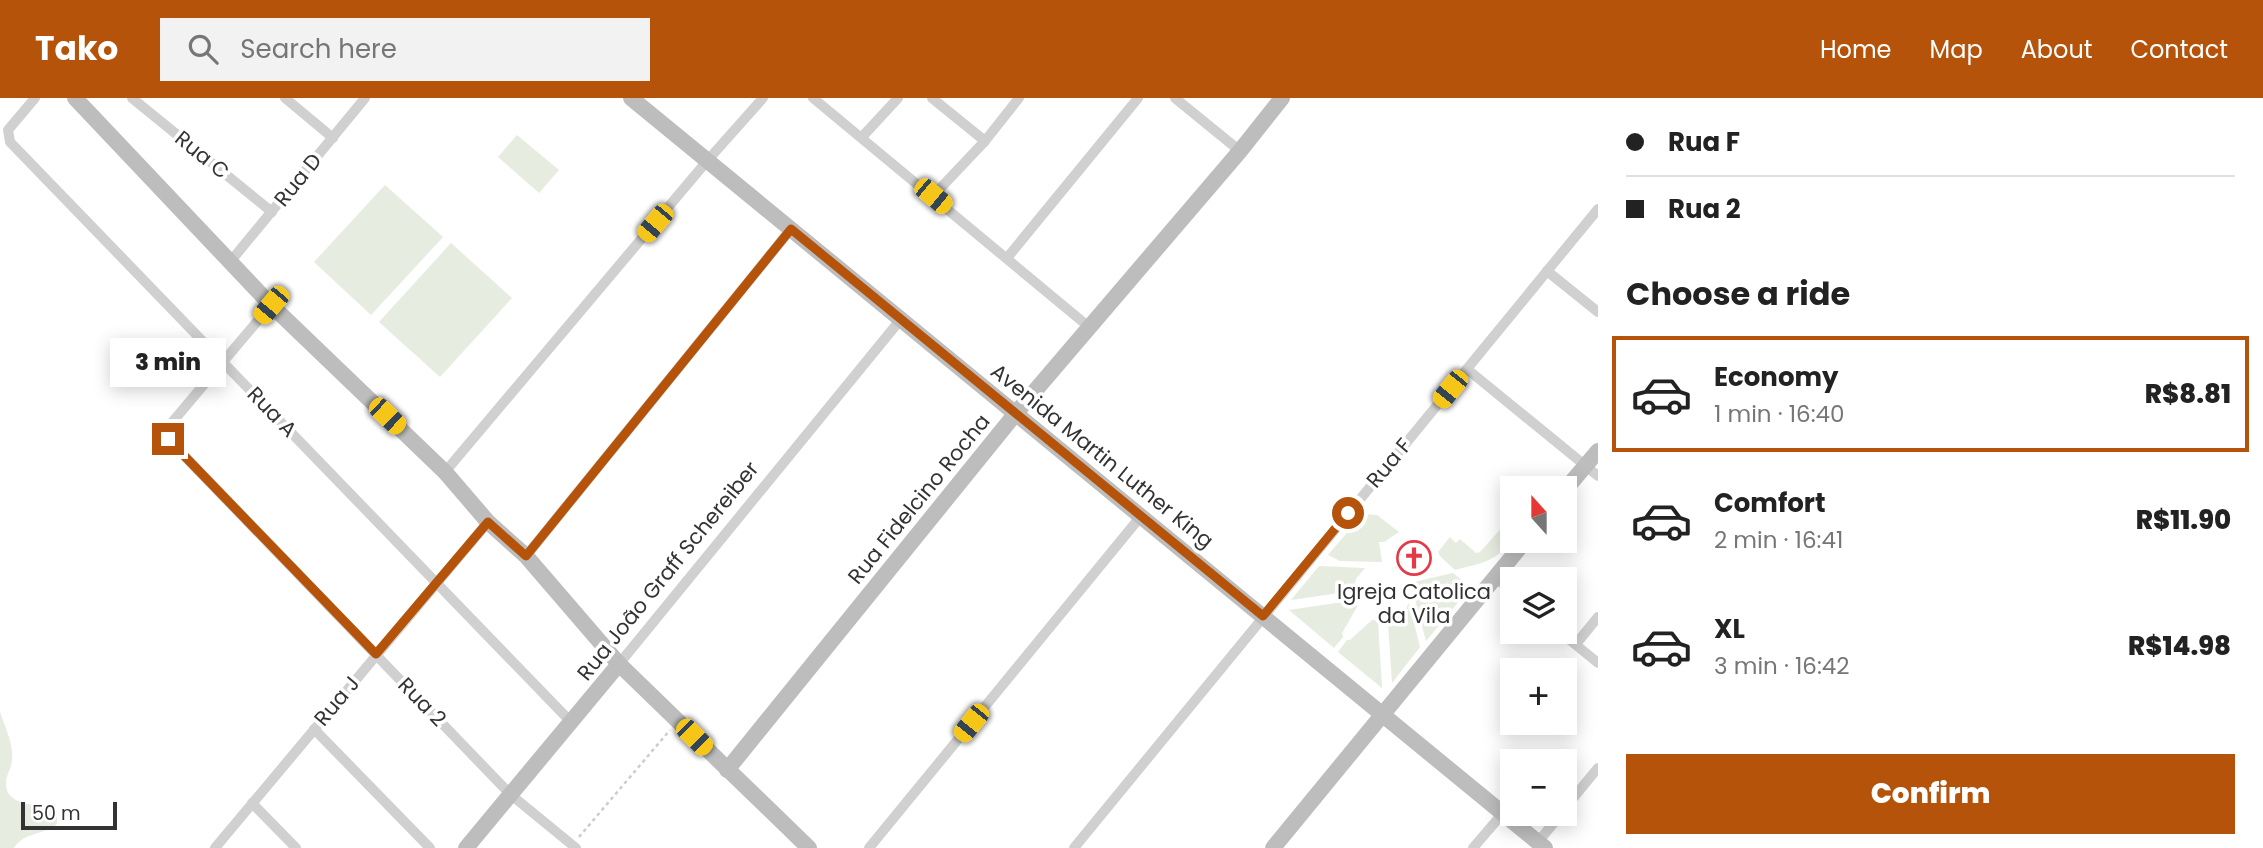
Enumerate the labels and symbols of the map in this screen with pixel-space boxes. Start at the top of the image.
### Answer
street label: Rua C [169,124,236,185]
street label: Rua D [267,147,328,212]
car [911,174,956,218]
car [634,200,677,246]
car [250,282,293,328]
callout: 3 min [110,338,226,386]
street label: Avenida Martin Luther King [985,357,1220,555]
car [1429,366,1472,412]
street label: Rua A [241,380,304,443]
car [365,394,410,438]
street label: Rua Fidelcino Rocha [841,408,996,590]
route end [152,423,184,455]
street label: Rua F [1359,432,1418,494]
street label: Rua João Graff Schereiber [570,455,765,686]
north arrow [1500,476,1577,553]
route start [1332,497,1364,529]
church icon: Igreja Catolica da Vila [1395,539,1433,577]
place label: Igreja Catolica da Vila [1337,577,1491,630]
street label: Rua J [307,669,366,732]
street label: Rua 2 [392,671,453,733]
car [950,700,993,746]
car [672,715,717,759]
scale bar [21,799,117,831]

